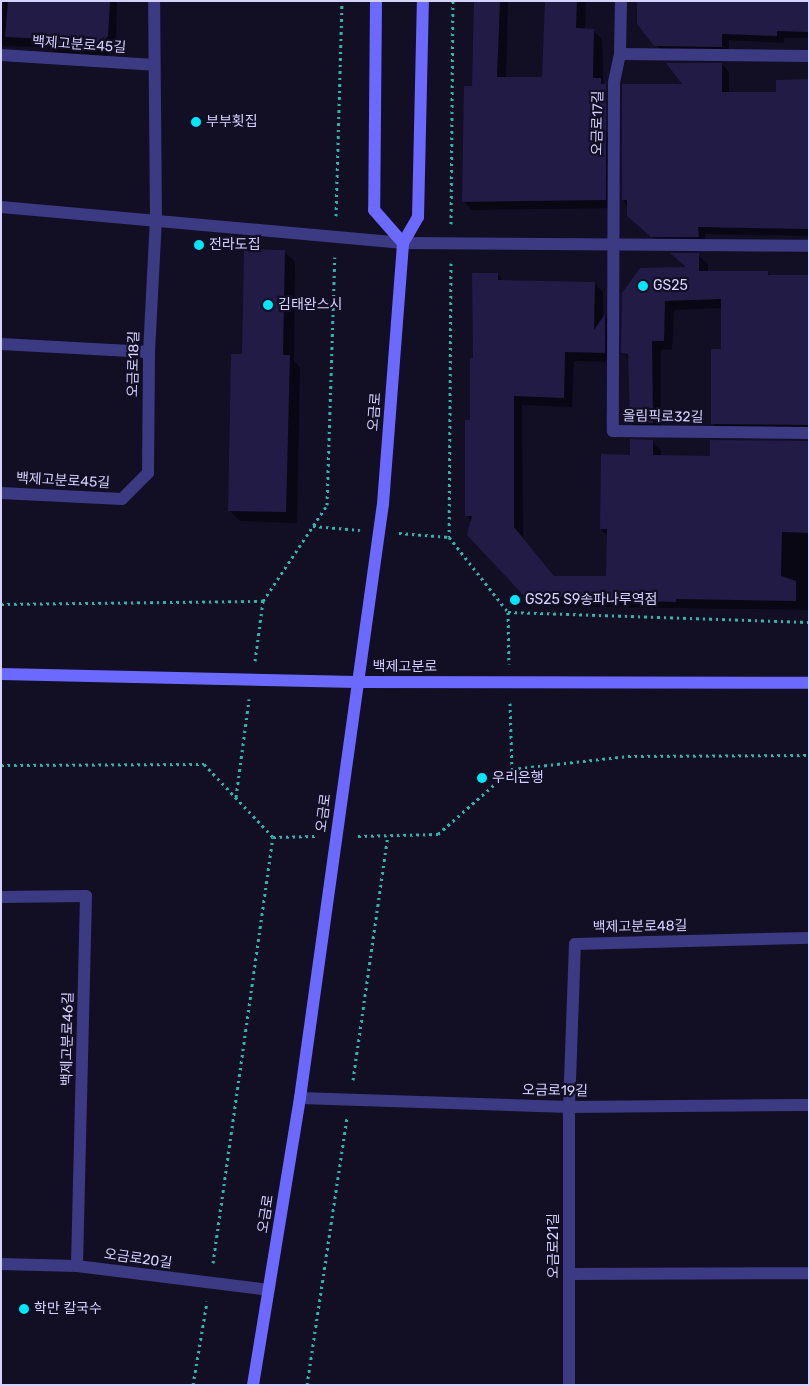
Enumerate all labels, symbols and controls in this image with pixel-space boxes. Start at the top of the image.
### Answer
street label: 백제고분로45길 [31,33,127,57]
street label: 오금로17길 [589,91,607,155]
place label: 부부횟집 [206,114,258,130]
marker: 부부횟집 [190,116,202,128]
place label: 전라도집 [209,237,261,253]
marker: 전라도집 [193,239,205,251]
place label: GS25 [653,278,688,294]
marker: GS25 [637,280,649,292]
place label: 김태완스시 [278,297,342,313]
marker: 김태완스시 [262,299,274,311]
street label: 오금로18길 [125,331,143,397]
street label: 오금로 [365,392,385,432]
street label: 올림픽로32길 [622,408,704,426]
street label: 백제고분로45길 [15,470,111,492]
place label: GS25 S9송파나루역점 [525,592,657,608]
marker: GS25 S9송파나루역점 [509,594,521,606]
street label: 백제고분로 [373,659,437,675]
place label: 우리은행 [492,770,544,786]
marker: 우리은행 [476,772,488,784]
street label: 오금로 [313,793,335,833]
street label: 백제고분로48길 [592,918,688,936]
street label: 백제고분로46길 [59,992,77,1086]
street label: 오금로19길 [522,1082,588,1100]
street label: 오금로 [255,1194,277,1234]
street label: 오금로21길 [546,1213,562,1279]
street label: 오금로20길 [103,1246,173,1272]
place label: 학만 칼국수 [34,1301,102,1317]
marker: 학만 칼국수 [18,1303,30,1315]

